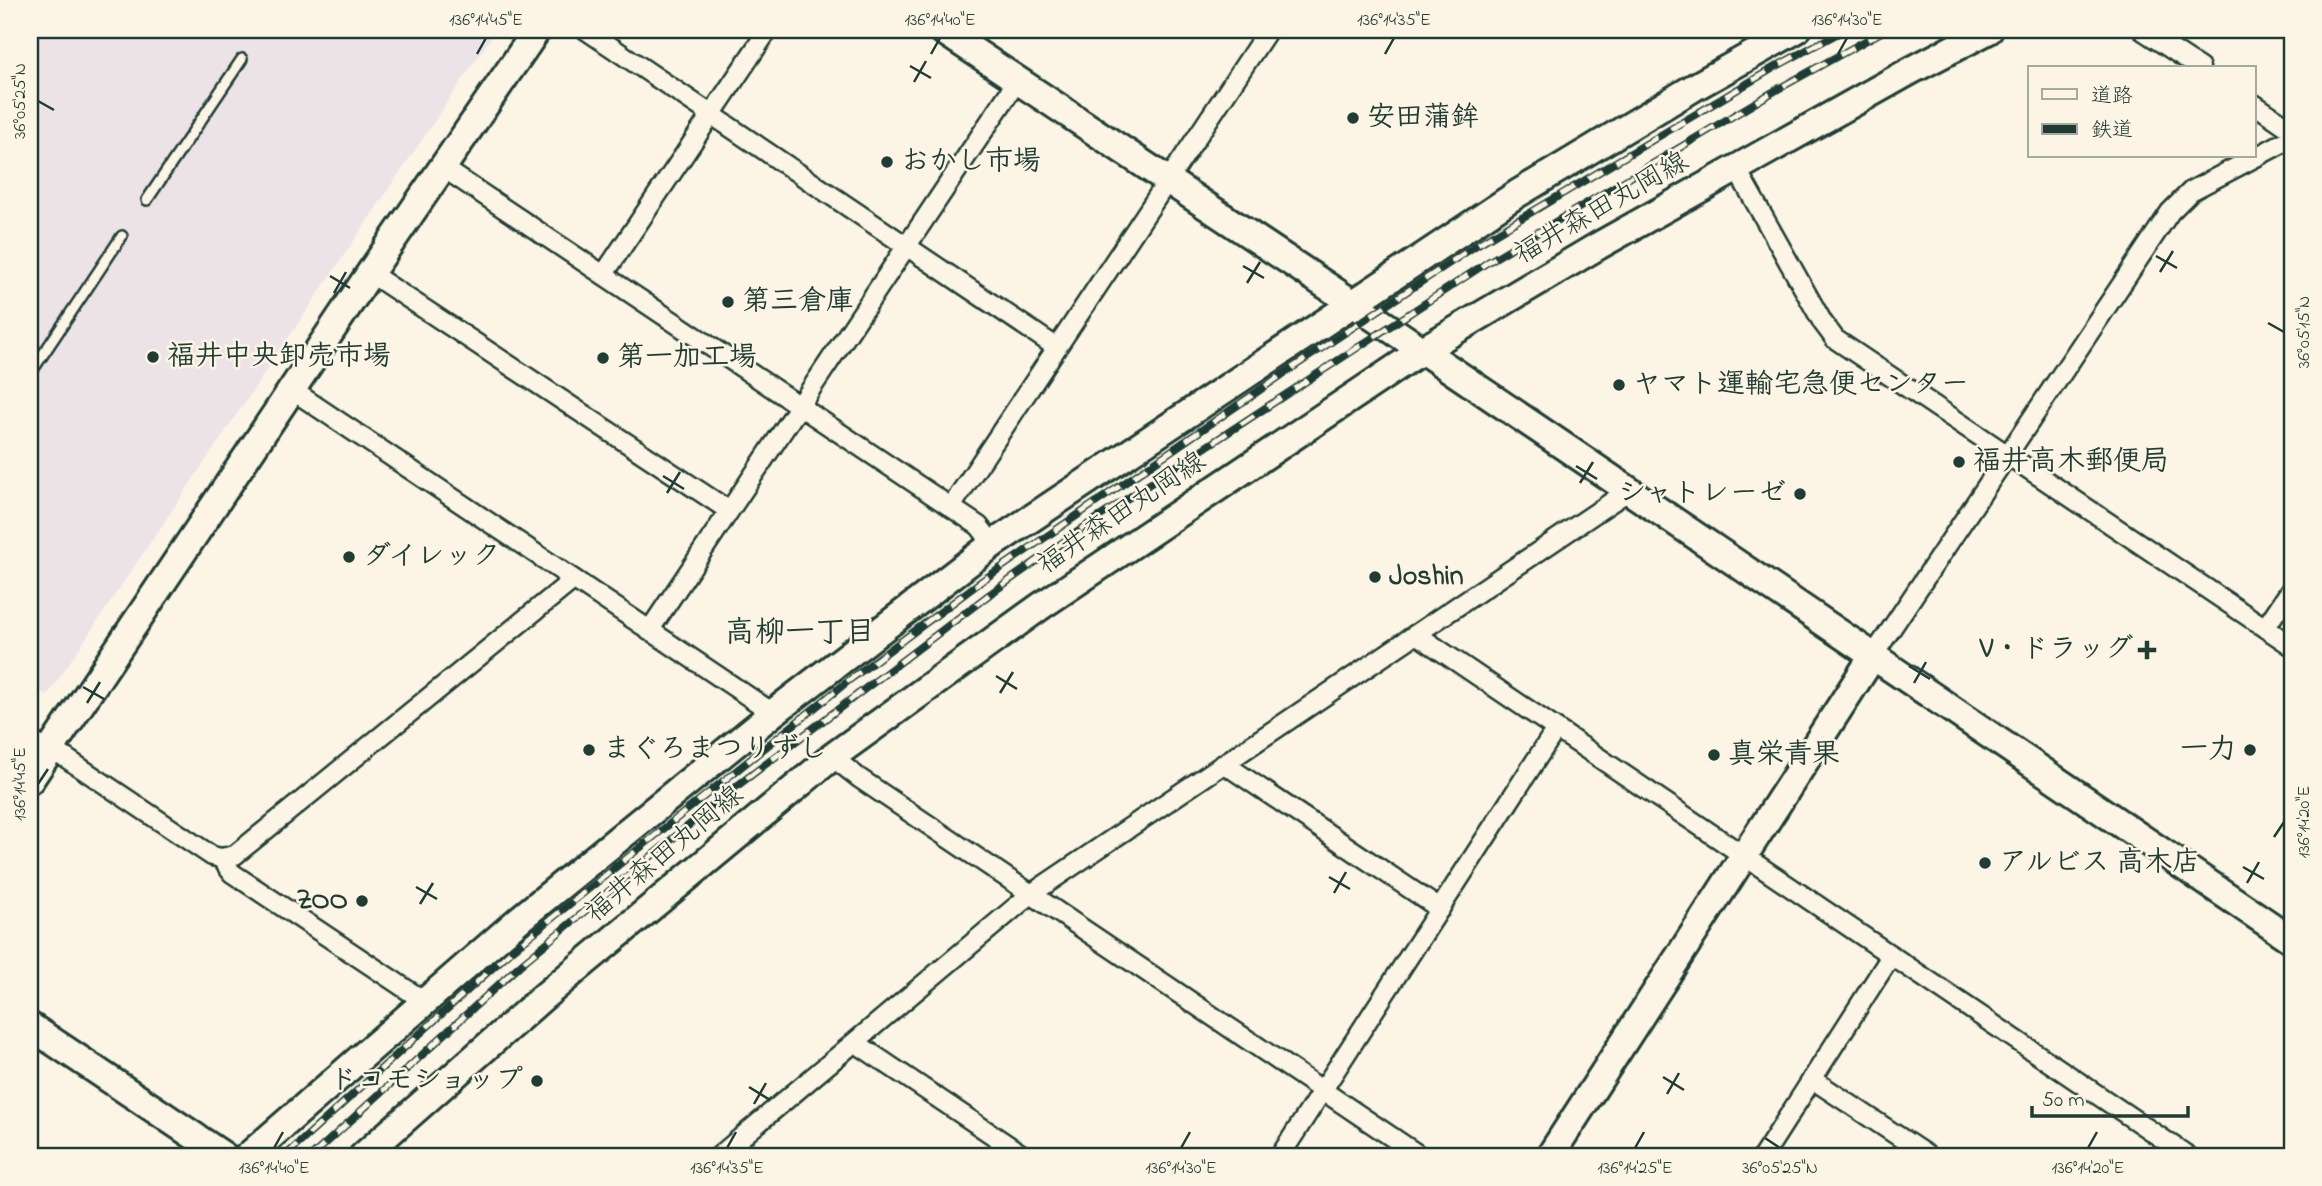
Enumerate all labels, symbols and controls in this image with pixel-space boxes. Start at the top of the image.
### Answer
text: 136°14'45"E [449,8,523,34]
text: 136°14'40"E [904,8,976,34]
text: 136°14'35"E [1357,8,1431,34]
text: 136°14'30"E [1811,8,1883,34]
text: 36°05'25"N [8,63,34,139]
legend [2028,66,2256,158]
text: 道路 [2091,82,2133,112]
place label: 安田蒲鉾 [1367,98,1479,139]
marker: 安田蒲鉾 [1345,110,1361,126]
text: 鉄道 [2091,116,2133,146]
place label: おかし市場 [901,142,1041,183]
street label: 福井森田丸岡線 [1507,142,1697,276]
marker: おかし市場 [879,154,895,170]
place label: 第三倉庫 [742,282,854,323]
marker: 第三倉庫 [720,294,736,310]
text: 36°05'15"N [2292,296,2318,368]
place label: 福井中央卸売市場 [167,337,391,378]
place label: 第一加工場 [617,338,757,379]
marker: 福井中央卸売市場 [145,349,161,365]
marker: 第一加工場 [595,350,611,366]
place label: ヤマト運輸宅急便センター [1633,365,1969,406]
marker: ヤマト運輸宅急便センター [1611,377,1627,393]
street label: 福井森田丸岡線 [1029,442,1215,586]
place label: 福井高木郵便局 [1973,442,2169,483]
marker: 福井高木郵便局 [1951,454,1967,470]
place label: シャトレーゼ [1618,474,1786,515]
marker: シャトレーゼ [1792,486,1808,502]
place label: ダイレック [363,537,500,578]
marker: ダイレック [341,549,357,565]
place label: Joshin [1389,557,1464,598]
marker: Joshin [1367,569,1383,585]
district label: 高柳一丁目 [725,612,875,656]
place label: V・ドラッグ [1979,630,2133,671]
marker: V・ドラッグ [2139,642,2155,658]
place label: まぐろまつりずし [603,730,827,771]
place label: 一力 [2180,730,2236,771]
place label: 真栄青果 [1728,735,1840,776]
marker: まぐろまつりずし [581,742,597,758]
marker: 一力 [2242,742,2258,758]
text: 136°14'45"E [8,747,34,821]
marker: 真栄青果 [1706,747,1722,763]
street label: 福井森田丸岡線 [577,776,753,934]
text: 136°14'20"E [2292,786,2318,858]
place label: アルビス 高木店 [1999,843,2200,884]
marker: アルビス 高木店 [1977,855,1993,871]
place label: ZOO [296,881,348,922]
marker: ZOO [354,893,370,909]
place label: ドコモショップ [329,1061,523,1102]
marker: ドコモショップ [529,1073,545,1089]
scale bar [2032,1074,2187,1118]
text: 50 m [2042,1086,2085,1116]
text: 136°14'40"E [238,1156,310,1182]
text: 136°14'35"E [690,1156,764,1182]
text: 136°14'30"E [1145,1156,1217,1182]
text: 136°14'25"E [1597,1156,1673,1182]
text: 36°05'25"N [1742,1156,1818,1182]
text: 136°14'20"E [2052,1156,2124,1182]

